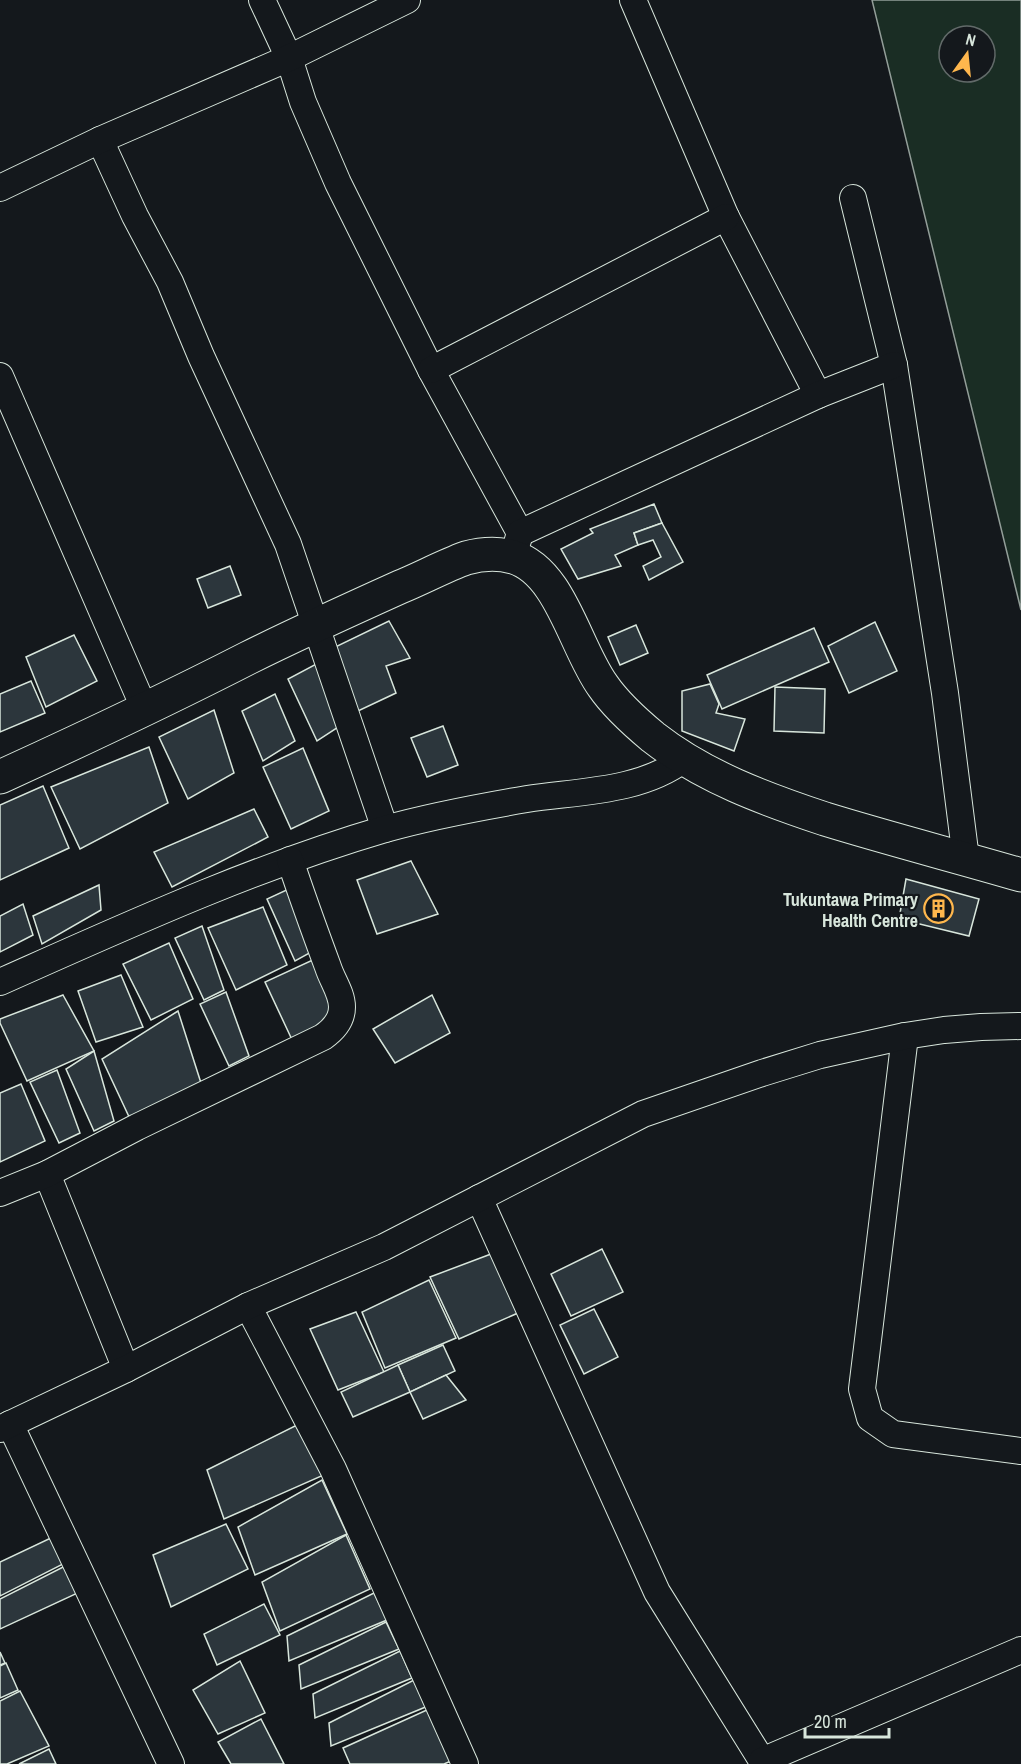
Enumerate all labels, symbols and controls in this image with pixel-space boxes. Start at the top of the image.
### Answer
north arrow [937,24,997,84]
text: N [963,28,978,51]
place label: Tukuntawa Primary Health Centre [783,887,919,933]
building icon: Tukuntawa Primary Health Centre [923,893,955,925]
scale bar [805,1701,889,1739]
text: 20 m [814,1709,847,1734]

